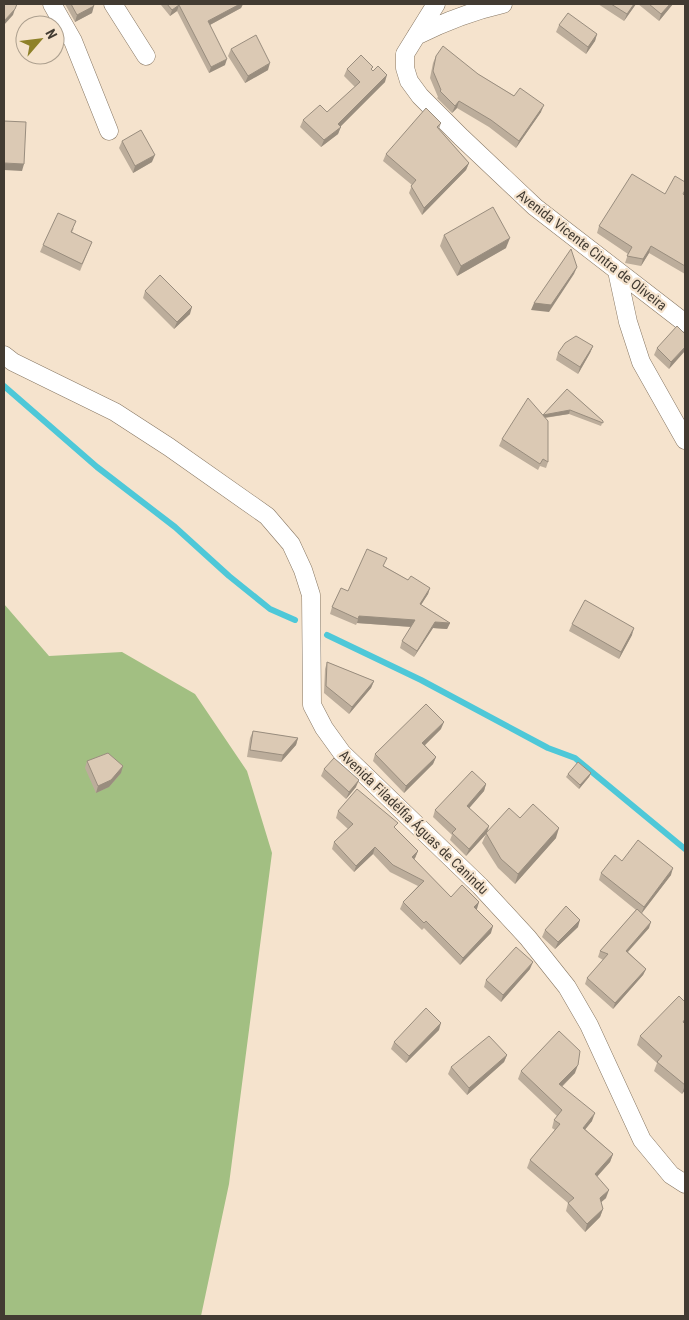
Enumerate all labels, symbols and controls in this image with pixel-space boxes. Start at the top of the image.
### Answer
north arrow [15,15,65,65]
text: N [42,26,61,41]
street label: Avenida Vicente Cintra de Oliveira [514,187,670,313]
street label: Avenida Filadélfia Águas de Canindu [336,746,492,897]

